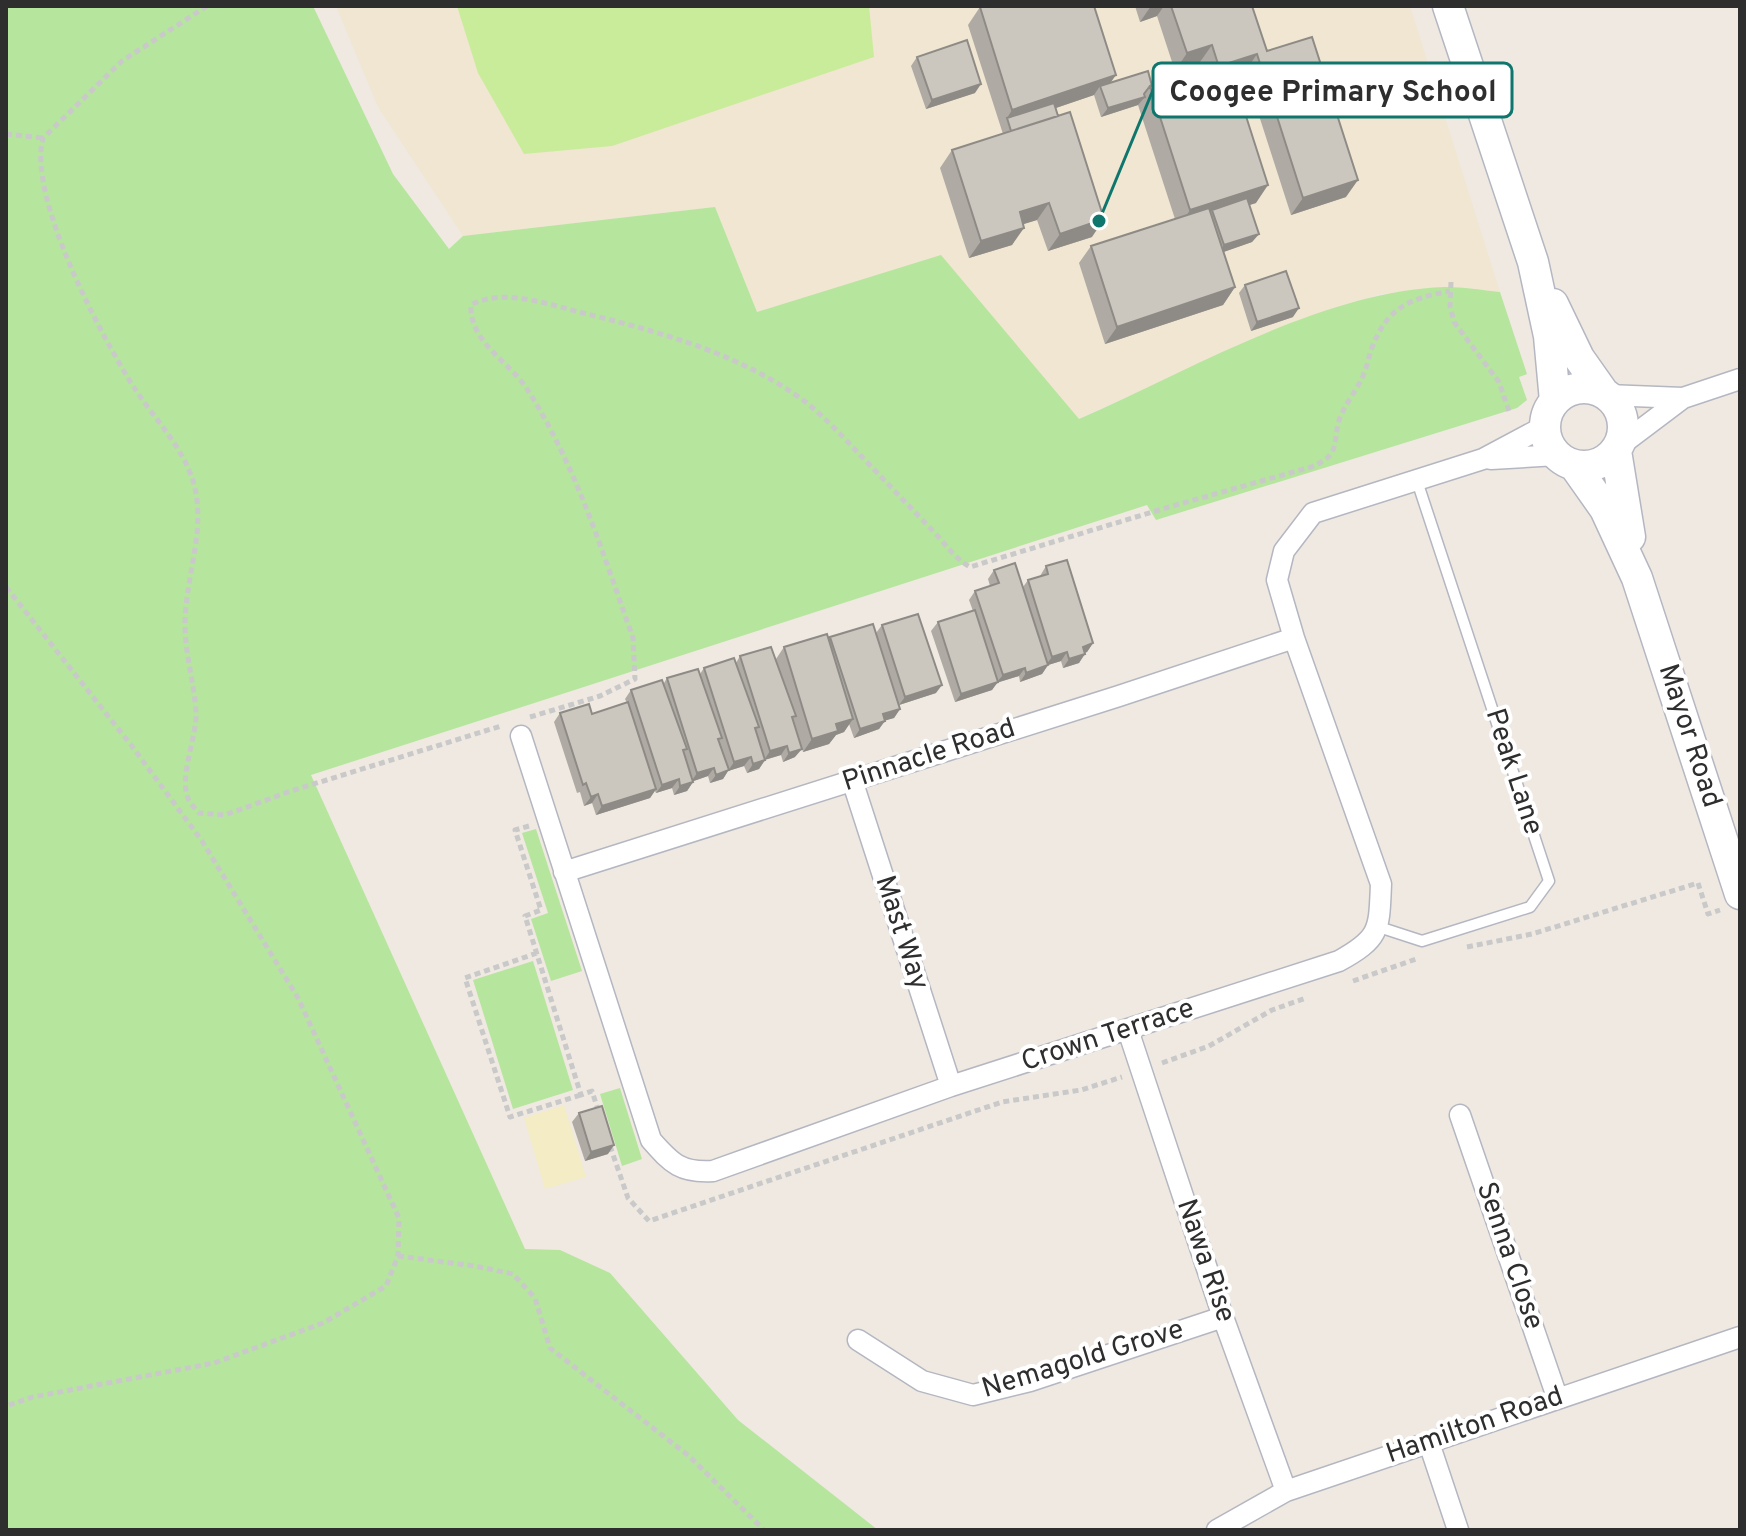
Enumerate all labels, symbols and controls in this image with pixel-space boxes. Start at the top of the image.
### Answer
callout: Coogee Primary School [1153,63,1512,117]
text: Coogee Primary School [1169,75,1497,112]
street label: Mayor Road [1649,660,1729,812]
street label: Peak Lane [1476,704,1550,840]
street label: Pinnacle Road [838,711,1020,801]
street label: Mast Way [866,871,936,995]
street label: Crown Terrace [1017,991,1199,1081]
street label: Senna Close [1467,1177,1551,1335]
street label: Nawa Rise [1167,1195,1243,1327]
street label: Nemagold Grove [978,1312,1188,1408]
street label: Hamilton Road [1382,1379,1568,1473]

